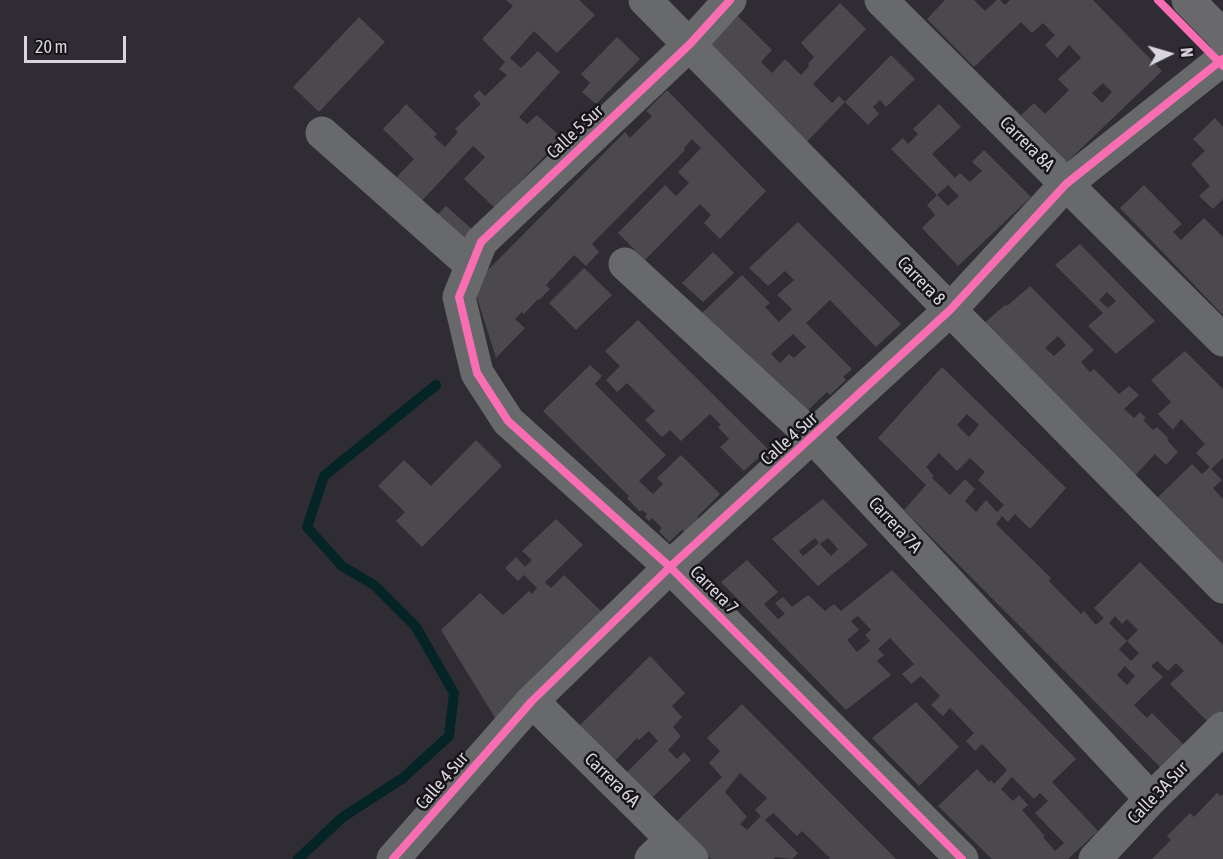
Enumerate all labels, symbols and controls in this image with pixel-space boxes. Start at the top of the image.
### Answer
scale bar [27,24,129,62]
north arrow [1139,24,1199,84]
text: 20 m [35,36,67,57]
text: N [1178,47,1196,58]
street label: Calle 5 Sur [542,101,608,163]
street label: Carrera 8A [995,112,1059,176]
street label: Carrera 8 [893,252,949,310]
street label: Calle 4 Sur [756,408,822,470]
street label: Carrera 7A [864,493,926,557]
street label: Carrera 7 [685,561,743,619]
street label: Calle 4 Sur [411,748,473,814]
street label: Carrera 6A [580,748,644,812]
street label: Calle 3A Sur [1123,758,1193,828]

